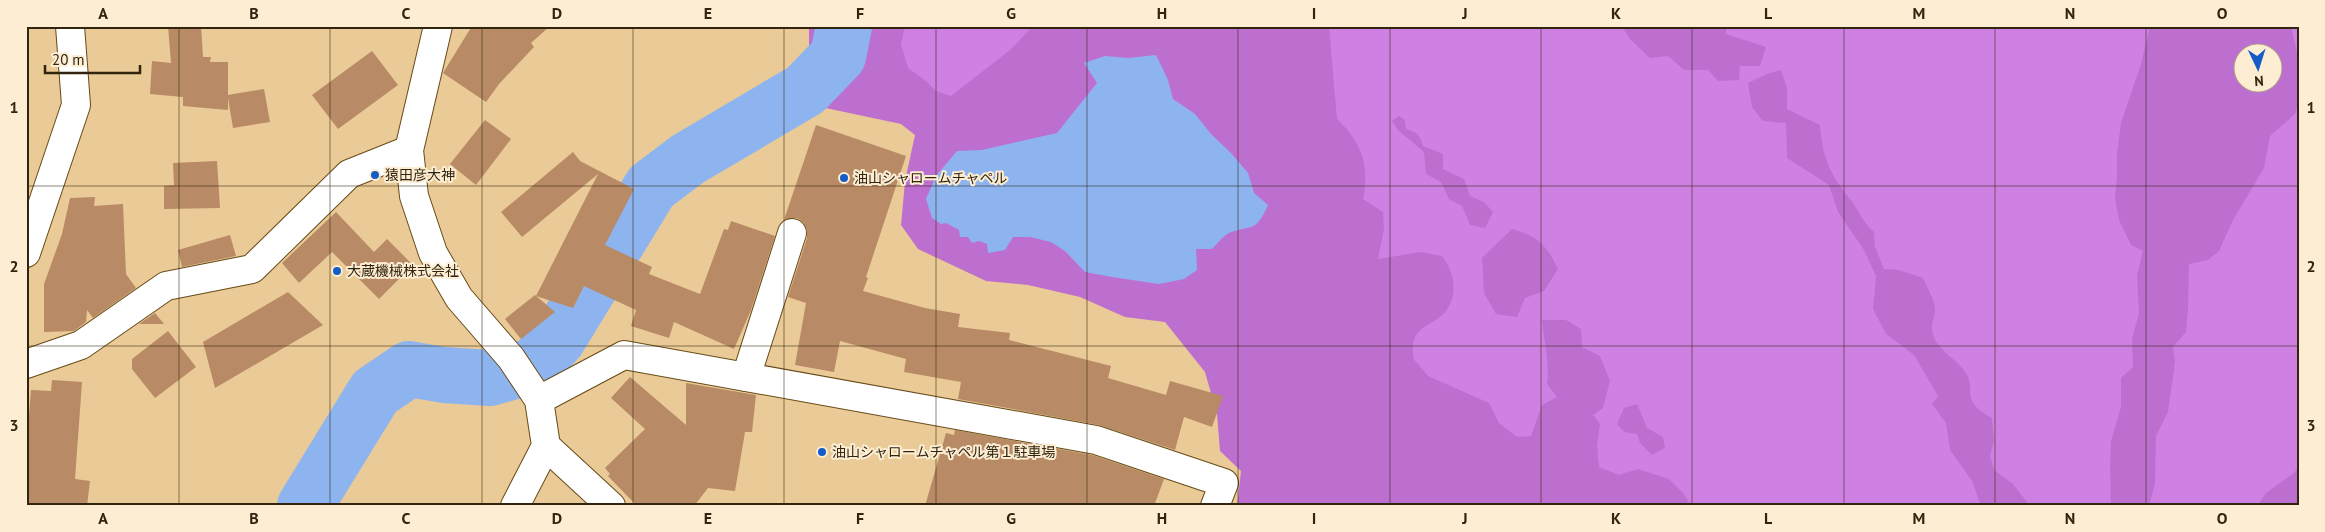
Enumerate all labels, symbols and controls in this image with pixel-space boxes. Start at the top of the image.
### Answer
text: A [98,3,108,23]
text: B [249,3,259,23]
text: C [402,3,411,23]
text: D [552,3,562,23]
text: E [704,3,712,23]
text: F [856,3,864,23]
text: G [1006,3,1016,23]
text: H [1157,3,1167,23]
text: I [1312,3,1316,23]
text: J [1461,3,1468,23]
text: K [1611,3,1621,23]
text: L [1764,3,1773,23]
text: M [1913,3,1925,23]
text: N [2065,3,2075,23]
text: O [2217,3,2228,23]
scale bar [45,42,140,74]
north arrow [2232,42,2282,92]
text: 20 m [52,50,85,69]
text: N [2254,72,2264,90]
text: 1 [9,97,19,117]
text: 1 [2306,97,2316,117]
place label: 猿田彦大神 [385,166,455,184]
marker: 猿田彦大神 [369,169,381,181]
place label: 油山シャロームチャペル [854,169,1007,187]
marker: 油山シャロームチャペル [838,172,850,184]
text: 2 [9,256,19,276]
text: 2 [2306,256,2316,276]
place label: 大蔵機械株式会社 [347,262,459,280]
marker: 大蔵機械株式会社 [331,265,343,277]
text: 3 [9,415,19,435]
text: 3 [2306,415,2316,435]
place label: 油山シャロームチャペル第１駐車場 [832,443,1055,461]
marker: 油山シャロームチャペル第１駐車場 [816,446,828,458]
text: A [98,508,108,528]
text: B [249,508,259,528]
text: C [402,508,411,528]
text: D [552,508,562,528]
text: E [704,508,712,528]
text: F [856,508,864,528]
text: G [1006,508,1016,528]
text: H [1157,508,1167,528]
text: I [1312,508,1316,528]
text: J [1461,508,1468,528]
text: K [1611,508,1621,528]
text: L [1764,508,1773,528]
text: M [1913,508,1925,528]
text: N [2065,508,2075,528]
text: O [2217,508,2228,528]

